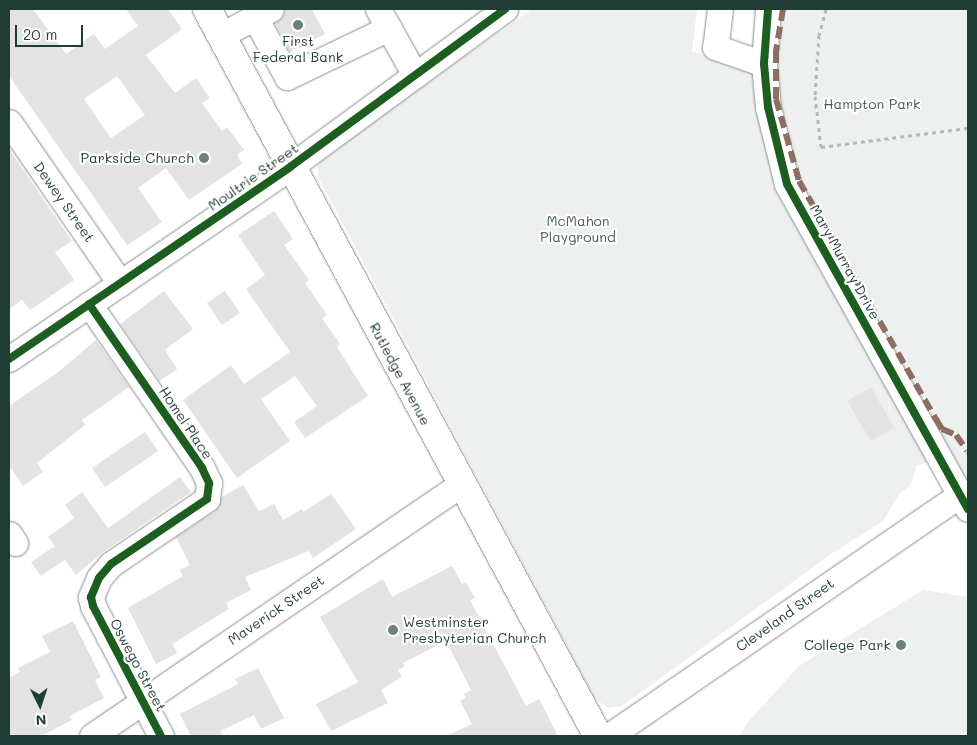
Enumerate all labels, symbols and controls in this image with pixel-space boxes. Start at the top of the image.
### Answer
scale bar [18,15,85,47]
marker: First Federal Bank [292,19,304,31]
text: 20 m [23,24,57,44]
place label: First Federal Bank [253,33,343,65]
park label: Hampton Park [824,96,920,112]
street label: Moultrie Street [205,140,301,214]
place label: Parkside Church [80,150,194,166]
marker: Parkside Church [198,152,210,164]
street label: Dewey Street [30,159,98,245]
street label: Mary Murray Drive [806,201,884,323]
park label: McMahon Playground [540,213,616,246]
street label: Rutledge Avenue [366,320,434,428]
street label: Homel Place [156,384,216,462]
street label: Maverick Street [225,572,327,648]
street label: Cleveland Street [733,575,837,655]
place label: Westminster Presbyterian Church [403,614,546,646]
street label: Oswego Street [106,616,170,714]
marker: Westminster Presbyterian Church [387,624,399,636]
place label: College Park [804,637,891,653]
marker: College Park [895,639,907,651]
north arrow [15,680,65,730]
text: N [35,711,47,730]

